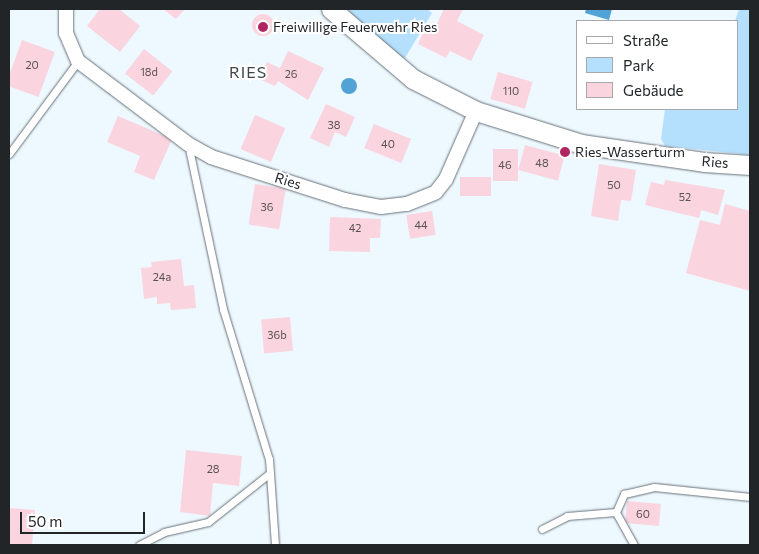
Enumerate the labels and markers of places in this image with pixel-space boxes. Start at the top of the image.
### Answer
place label: Freiwillige Feuerwehr Ries [273,19,437,35]
marker: Freiwillige Feuerwehr Ries [257,21,269,33]
place label: Ries-Wasserturm [575,144,685,160]
marker: Ries-Wasserturm [559,146,571,158]

